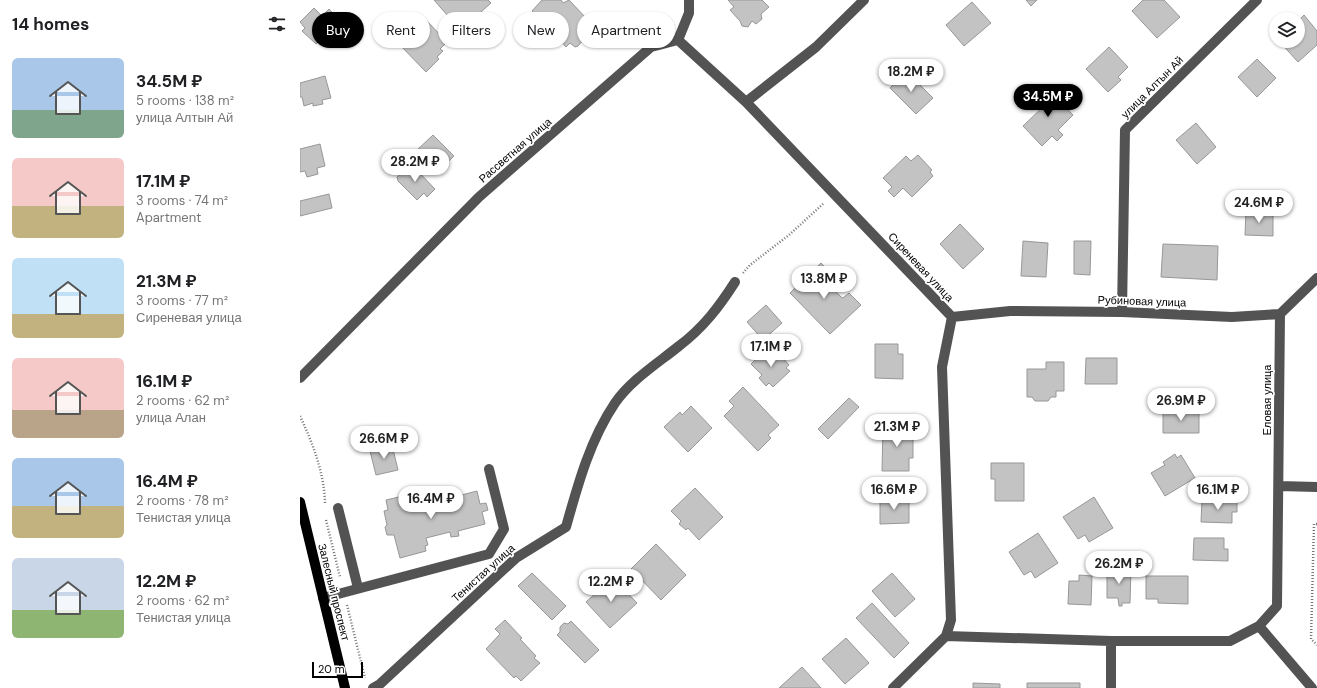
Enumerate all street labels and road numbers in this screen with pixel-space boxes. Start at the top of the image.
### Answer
street label: улица Алтын Ай [1118,53,1186,121]
street label: Рассветная улица [476,114,555,185]
street label: Сиреневая улица [885,230,957,305]
street label: Рубиновая улица [1098,292,1187,310]
street label: Еловая улица [1260,364,1274,435]
street label: Тенистая улица [449,540,518,605]
street label: Залесный проспект [315,542,353,642]

